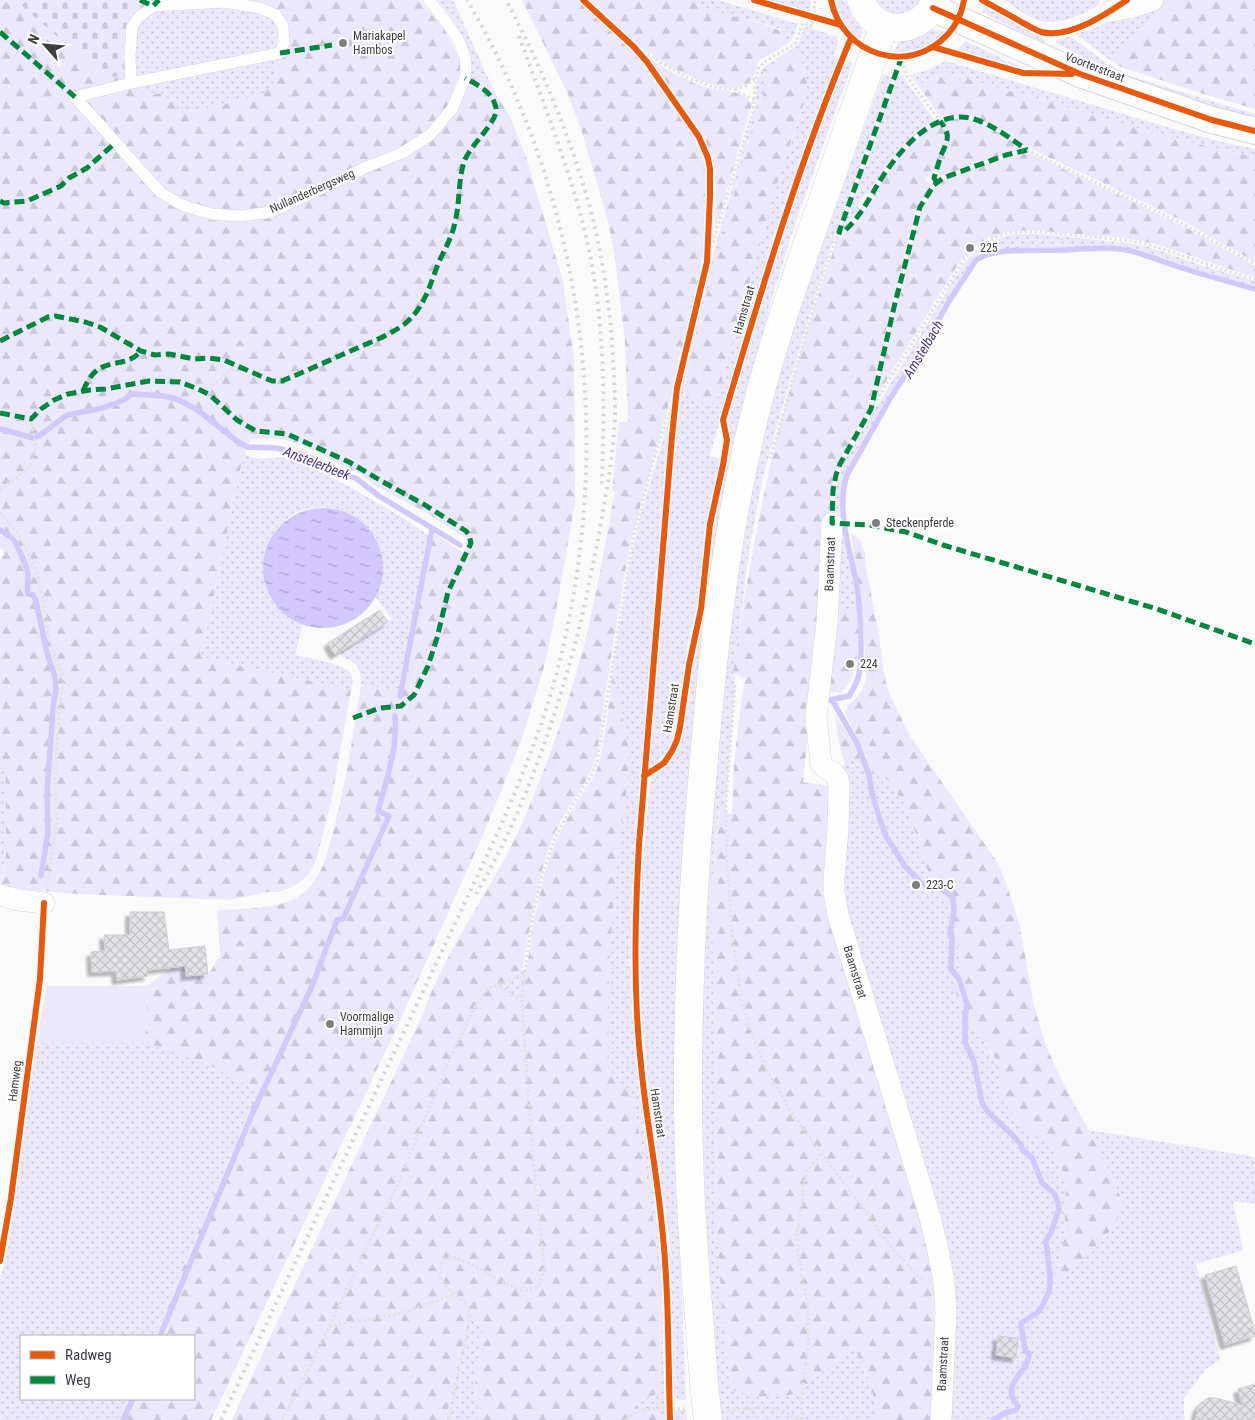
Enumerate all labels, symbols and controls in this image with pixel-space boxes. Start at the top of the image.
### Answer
north arrow [20,20,70,70]
place label: Mariakapel Hambos [353,29,405,57]
text: N [24,32,42,47]
marker: Mariakapel Hambos [337,37,349,49]
street label: Voorterstraat [1063,49,1127,85]
street label: Nullanderbergsweg [267,166,357,216]
place label: 225 [980,241,998,255]
marker: 225 [964,242,976,254]
street label: Hamstraat [730,284,758,336]
water label: Amstelbach [899,318,946,381]
water label: Anstelerbeek [280,443,353,483]
place label: Steckenpferde [886,516,954,530]
marker: Steckenpferde [870,517,882,529]
street label: Baamstraat [822,536,838,592]
place label: 224 [860,657,878,671]
marker: 224 [844,658,856,670]
street label: Hamstraat [660,682,682,734]
place label: 223-C [926,878,954,892]
marker: 223-C [910,879,922,891]
street label: Baamstraat [840,944,870,1001]
place label: Voormalige Hammijn [340,1010,394,1038]
marker: Voormalige Hammijn [324,1018,336,1030]
street label: Hamweg [6,1059,24,1102]
street label: Hamstraat [648,1087,668,1139]
legend [20,1335,195,1400]
street label: Baamstraat [935,1336,951,1392]
text: Radweg [65,1346,112,1364]
text: Weg [65,1371,91,1389]

